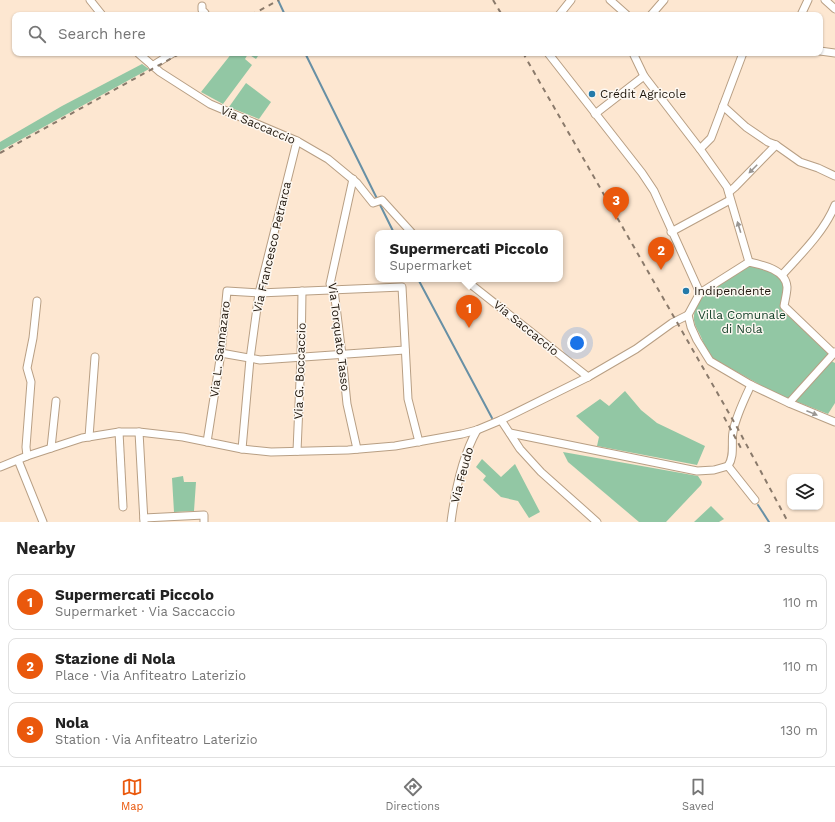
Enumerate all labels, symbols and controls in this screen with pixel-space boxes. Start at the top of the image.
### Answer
search box [12,12,823,56]
icon: search [26,23,48,45]
text: Search here [58,25,146,43]
place label: Crédit Agricole [600,87,686,101]
marker: Crédit Agricole [587,89,597,99]
street label: Via Saccaccio [218,103,298,147]
one-way arrow [748,164,758,174]
street label: Via Francesco Petrarca [250,180,294,314]
pin: 3 [603,187,629,220]
one-way arrow [736,221,742,233]
popup [375,230,563,282]
pin: 2 [648,237,674,270]
text: Supermercati Piccolo [390,240,549,258]
text: Supermarket [390,258,472,273]
street label: Via Torquato Tasso [325,282,353,392]
place label: Indipendente [694,284,771,298]
marker: Indipendente [681,286,691,296]
pin: 1 [456,295,482,328]
street label: Via Saccaccio [491,297,561,359]
street label: Via L. Sannazaro [207,300,233,398]
park label: Villa Comunale di Nola [698,308,786,336]
street label: Via G. Boccaccio [291,322,309,420]
your location [567,333,587,353]
one-way arrow [807,410,819,416]
street label: Via Feudo [448,446,476,504]
map controls [787,474,823,510]
button: layers [787,474,823,510]
text: Nearby [16,538,75,558]
text: 3 results [764,541,819,556]
text: Supermercati Piccolo [55,586,214,604]
text: 1 [27,595,33,610]
text: 110 m [783,595,818,610]
text: Supermarket · Via Saccaccio [55,604,235,619]
text: Stazione di Nola [55,650,175,668]
text: 2 [26,659,34,674]
text: 110 m [783,659,818,674]
text: Place · Via Anfiteatro Laterizio [55,668,246,683]
text: Nola [55,714,89,732]
text: 3 [26,723,34,738]
text: 130 m [780,723,818,738]
text: Station · Via Anfiteatro Laterizio [55,732,258,747]
tab: Map [121,776,143,813]
tab: Directions [386,776,440,813]
tab: Saved [682,776,714,813]

